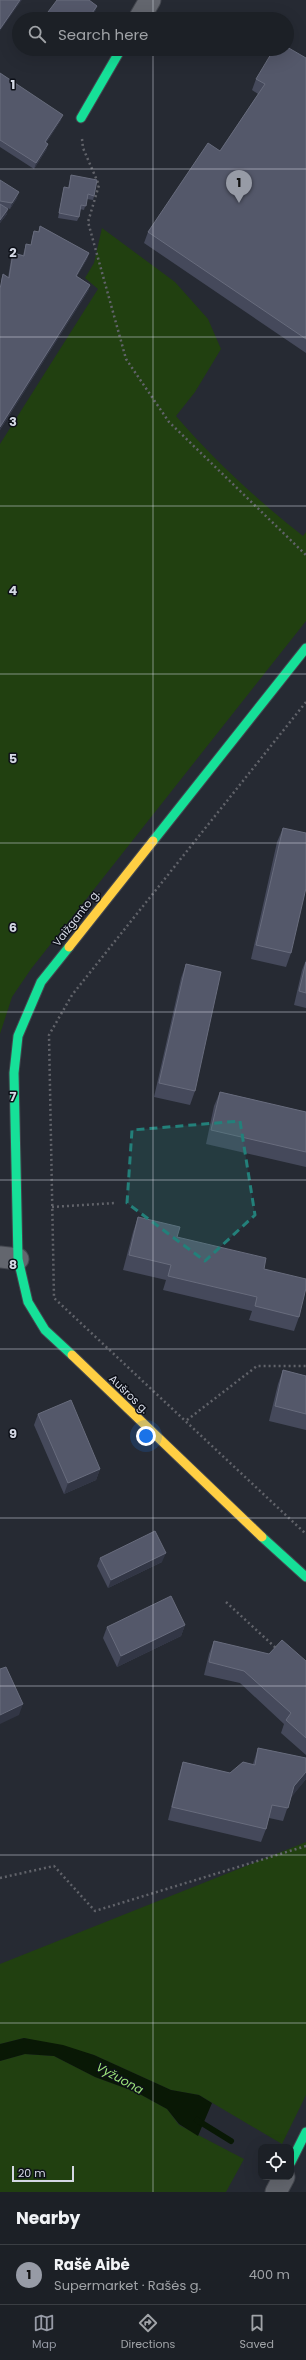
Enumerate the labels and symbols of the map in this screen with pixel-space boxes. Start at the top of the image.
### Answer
text: 1 [11,75,15,94]
pin: 1 [226,170,252,203]
text: 2 [9,243,17,262]
text: 3 [9,412,17,431]
text: 4 [9,581,18,600]
text: 5 [9,749,17,768]
street label: Vaižganto g. [49,886,103,950]
text: 6 [9,918,17,937]
text: 7 [10,1087,17,1106]
text: 8 [9,1255,17,1274]
street label: Aušros g. [106,1371,152,1417]
text: 9 [9,1424,17,1443]
your location [136,1426,156,1446]
water label: Vyžuona [93,2058,147,2098]
scale bar [12,2164,74,2183]

